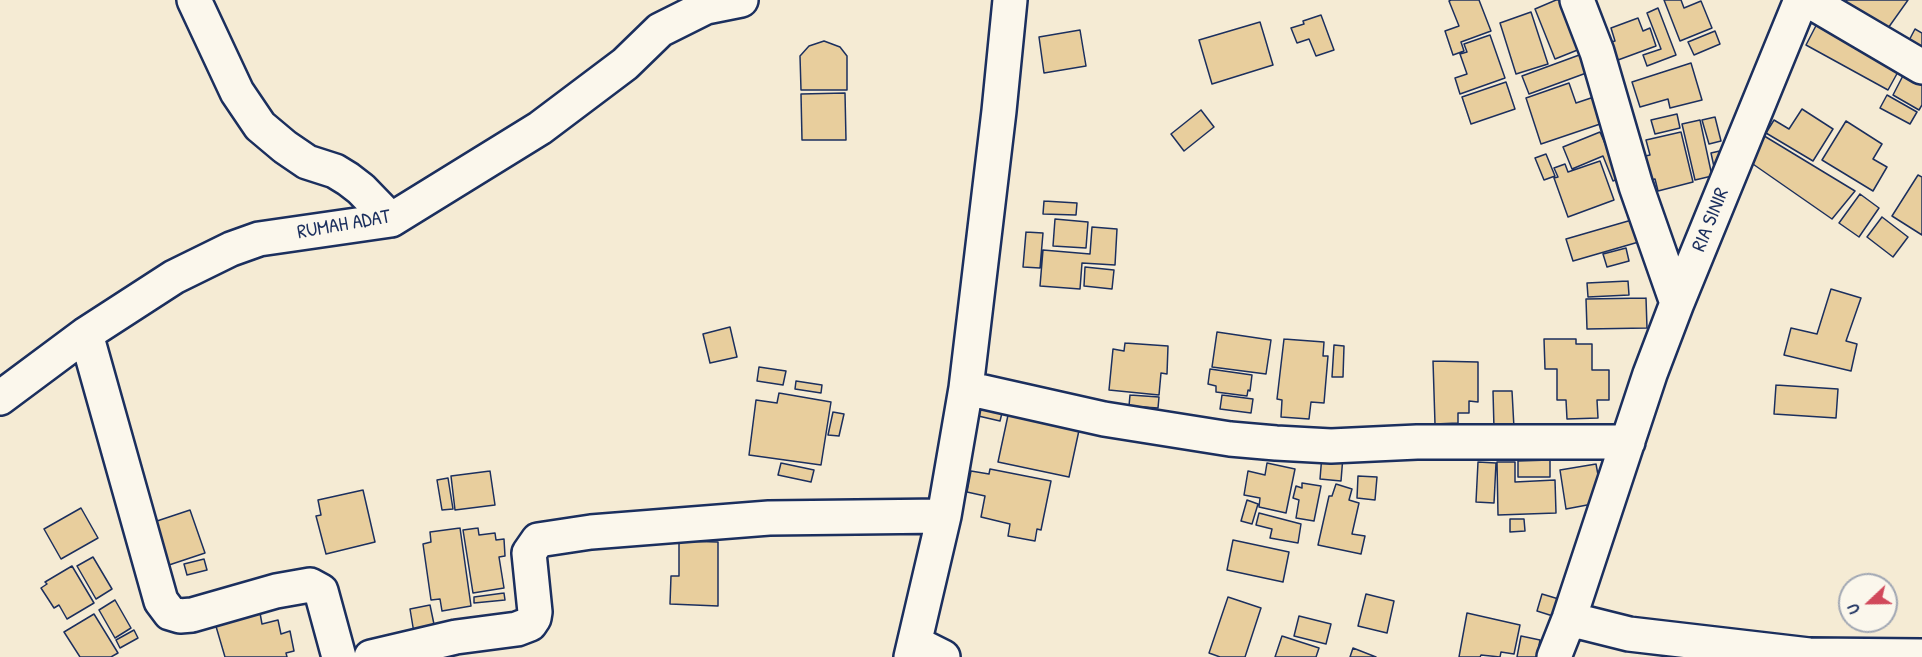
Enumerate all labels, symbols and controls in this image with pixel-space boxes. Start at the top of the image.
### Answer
street label: RIA SINIR [1687,185,1735,255]
street label: RUMAH ADAT [296,205,392,245]
north arrow [1838,573,1898,633]
text: U [1841,601,1865,617]

